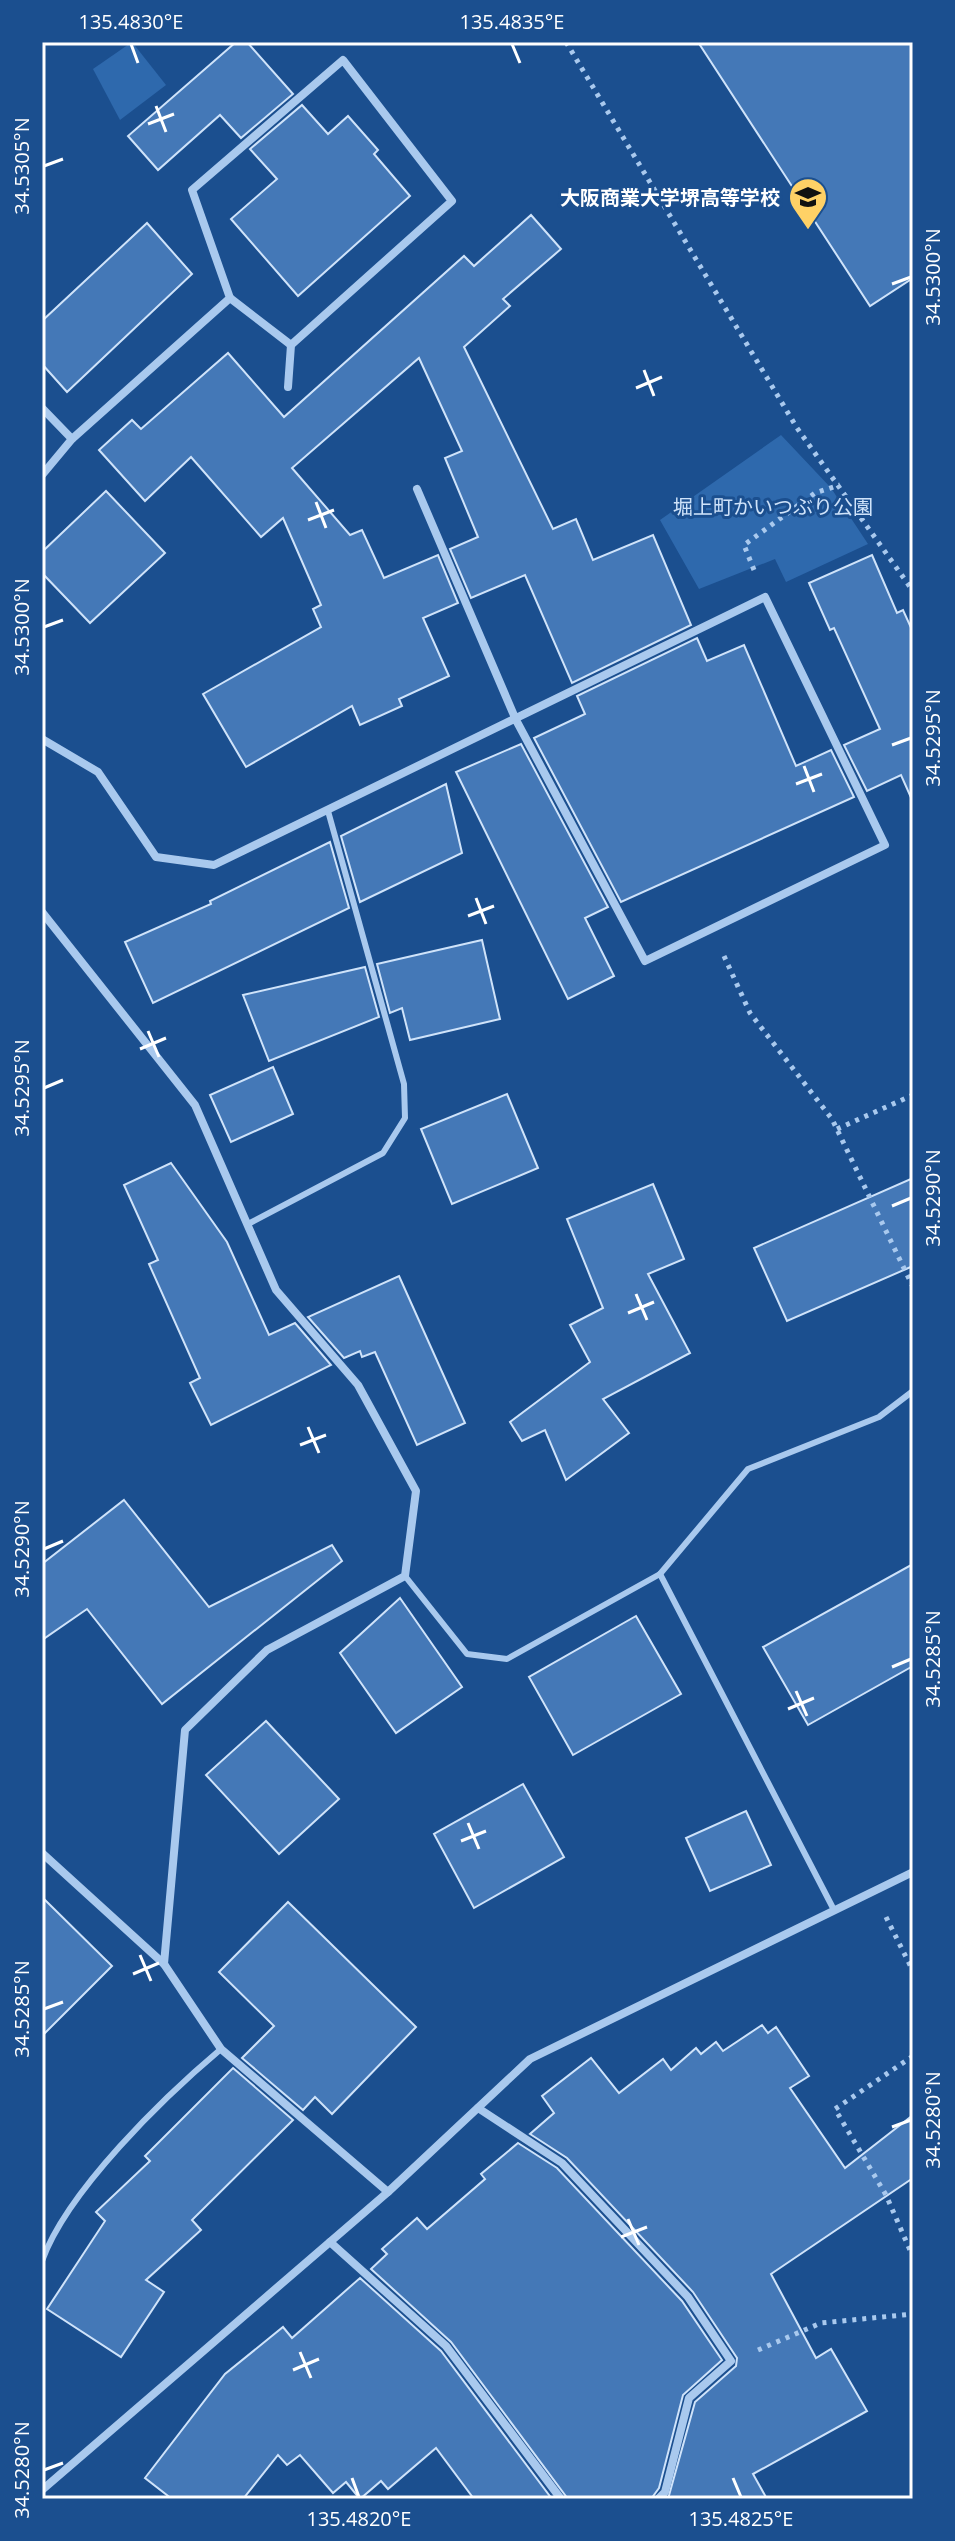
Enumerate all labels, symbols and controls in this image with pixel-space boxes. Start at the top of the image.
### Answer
text: 135.4830°E [79,8,183,35]
text: 135.4835°E [460,8,564,35]
text: 34.5305°N [8,117,35,215]
school or university icon: 大阪商業大学堺高等学校 [787,176,829,231]
place label: 大阪商業大学堺高等学校 [560,184,780,211]
text: 34.5300°N [919,228,946,326]
park label: 堀上町かいつぶり公園 [673,493,873,520]
text: 34.5300°N [8,578,35,676]
text: 34.5295°N [919,689,946,787]
text: 34.5295°N [8,1039,35,1137]
text: 34.5290°N [919,1149,946,1247]
text: 34.5290°N [8,1500,35,1598]
text: 34.5285°N [919,1610,946,1708]
text: 34.5285°N [8,1960,35,2058]
text: 34.5280°N [919,2071,946,2169]
text: 34.5280°N [8,2421,35,2519]
text: 135.4820°E [307,2505,411,2532]
text: 135.4825°E [689,2505,793,2532]

